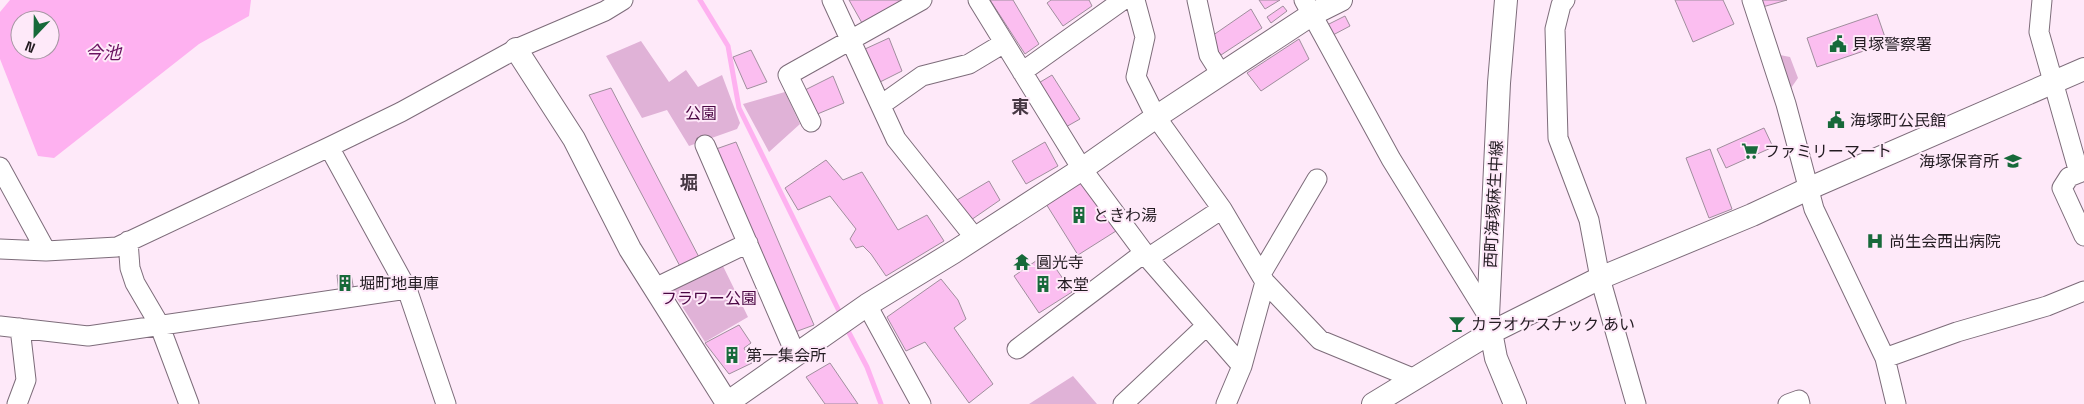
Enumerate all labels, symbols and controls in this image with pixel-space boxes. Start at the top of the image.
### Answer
north arrow [10,10,60,60]
public building icon: 貝塚警察署 [1828,34,1848,54]
place label: 貝塚警察署 [1852,34,1932,55]
text: N [22,37,38,57]
water label: 今池 [85,41,123,64]
district label: 東 [1011,95,1029,118]
park label: 公園 [685,103,717,124]
public building icon: 海塚町公民館 [1826,110,1846,130]
place label: 海塚町公民館 [1850,110,1946,131]
street label: 西町海塚麻生中線 [1480,140,1507,268]
supermarket icon: ファミリーマート [1740,141,1760,161]
place label: ファミリーマート [1764,141,1892,162]
place label: 海塚保育所 [1919,151,1999,172]
school or university icon: 海塚保育所 [2003,151,2023,171]
district label: 堀 [680,171,698,194]
building icon: ときわ湯 [1069,205,1089,225]
place label: ときわ湯 [1093,205,1157,226]
hospital icon: 尚生会西出病院 [1865,231,1885,251]
place label: 尚生会西出病院 [1889,231,2001,252]
temple icon: 圓光寺 [1012,252,1032,272]
place label: 圓光寺 [1036,252,1084,273]
building icon: 堀町地車庫 [335,273,355,293]
place label: 堀町地車庫 [359,273,439,294]
building icon: 本堂 [1033,274,1053,294]
place label: 本堂 [1057,274,1089,295]
park label: フラワー公園 [661,288,757,309]
bar icon: カラオケスナック あい [1447,314,1467,334]
place label: カラオケスナック あい [1471,314,1635,335]
building icon: 第一集会所 [722,345,742,365]
place label: 第一集会所 [746,345,826,366]

